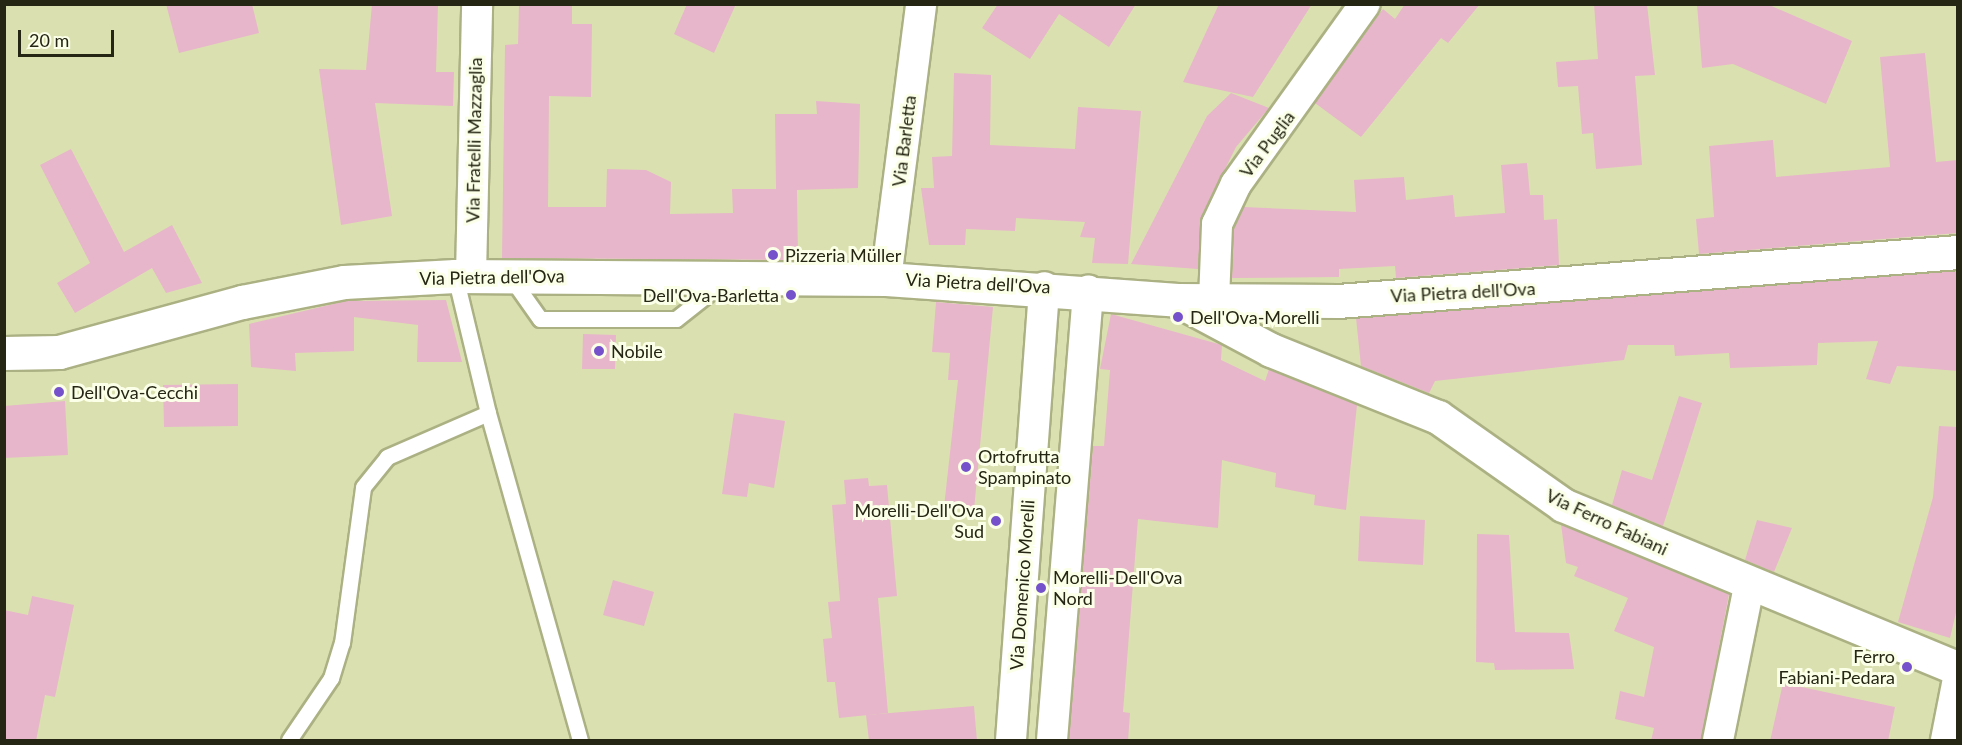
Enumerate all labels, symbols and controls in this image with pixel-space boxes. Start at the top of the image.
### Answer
scale bar [21,18,117,56]
text: 20 m [29,29,69,51]
street label: Via Fratelli Mazzaglia [462,57,486,223]
street label: Via Barletta [888,94,920,188]
street label: Via Puglia [1235,106,1299,182]
place label: Pizzeria Müller [785,244,901,266]
marker: Pizzeria Müller [766,248,780,262]
street label: Via Pietra dell'Ova [419,265,565,289]
street label: Via Pietra dell'Ova [905,268,1051,298]
street label: Via Pietra dell'Ova [1390,277,1536,307]
place label: Dell'Ova-Barletta [643,284,779,306]
marker: Dell'Ova-Barletta [784,288,798,302]
place label: Dell'Ova-Morelli [1190,306,1319,328]
marker: Dell'Ova-Morelli [1171,310,1185,324]
place label: Nobile [611,340,663,362]
marker: Nobile [592,344,606,358]
place label: Dell'Ova-Cecchi [71,381,198,403]
marker: Dell'Ova-Cecchi [52,385,66,399]
place label: Ortofrutta Spampinato [978,446,1071,488]
marker: Ortofrutta Spampinato [959,460,973,474]
street label: Via Ferro Fabiani [1543,484,1671,560]
street label: Via Domenico Morelli [1005,499,1039,671]
place label: Morelli-Dell'Ova Sud [855,500,984,542]
marker: Morelli-Dell'Ova Sud [989,514,1003,528]
place label: Morelli-Dell'Ova Nord [1053,567,1182,610]
marker: Morelli-Dell'Ova Nord [1034,581,1048,595]
place label: Ferro Fabiani-Pedara [1779,646,1895,688]
marker: Ferro Fabiani-Pedara [1900,660,1914,674]

